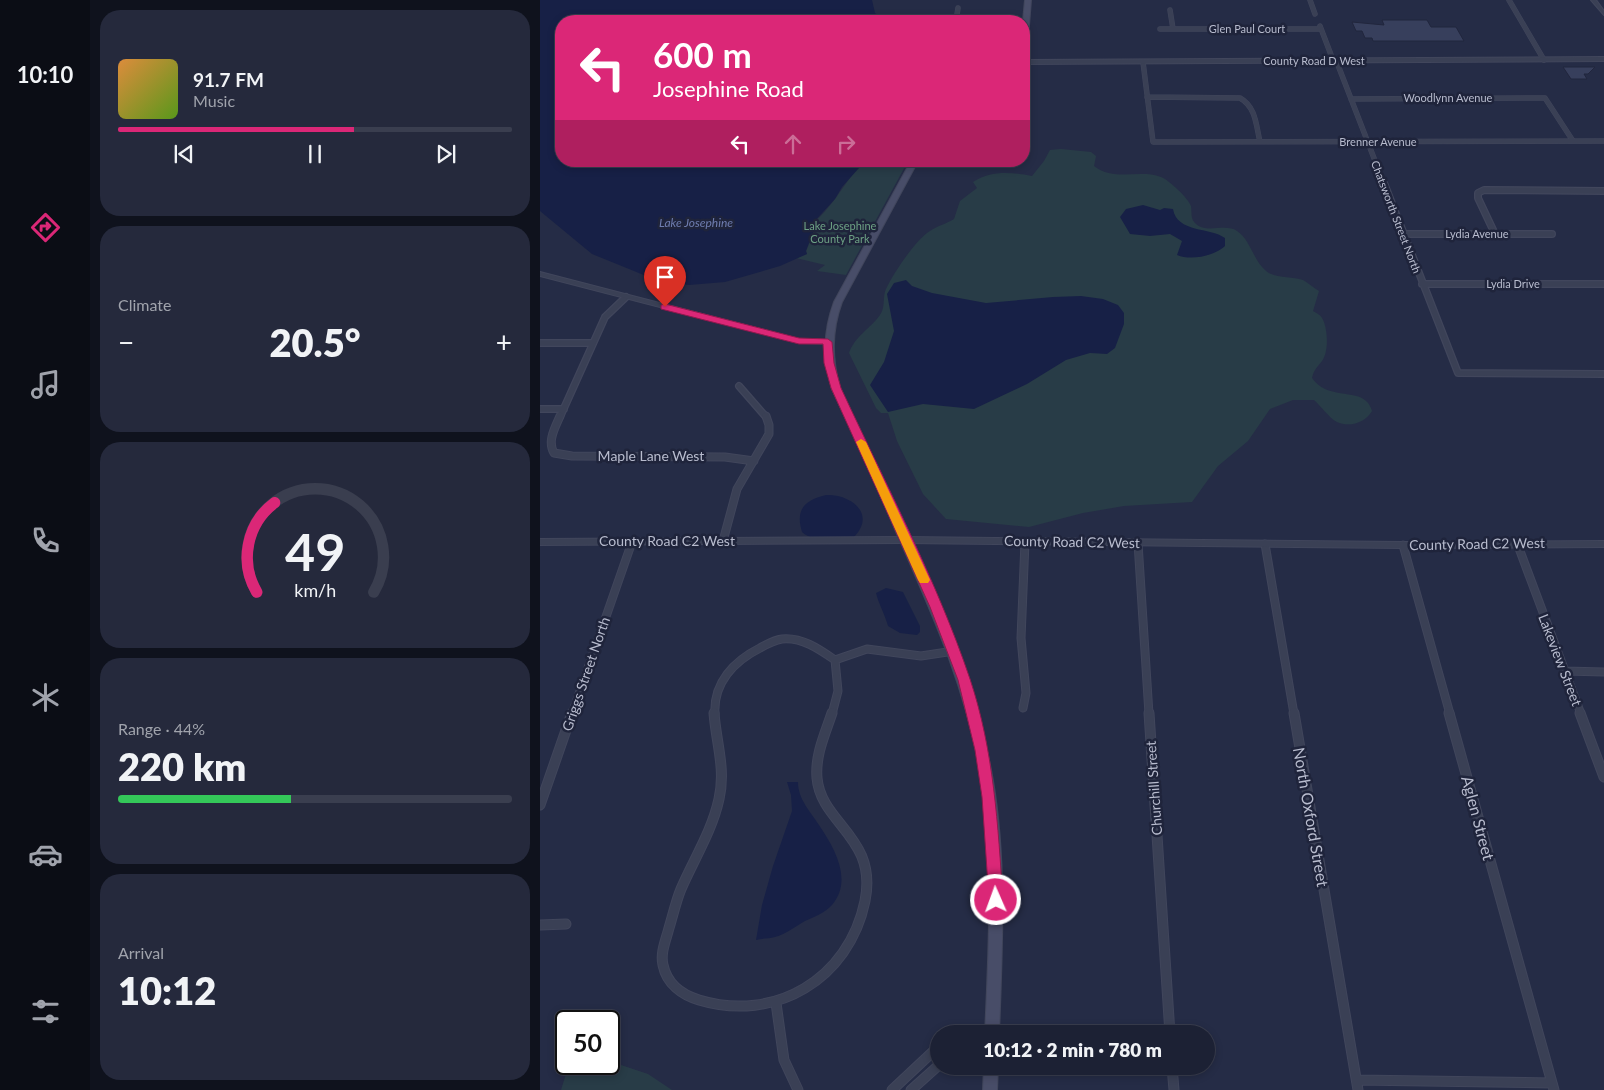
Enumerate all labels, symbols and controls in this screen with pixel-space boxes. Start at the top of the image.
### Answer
street label: Glen Paul Court [1209,22,1285,35]
text: 600 m [653,33,752,75]
icon: left [570,35,635,100]
street label: County Road D West [1263,54,1365,67]
text: 10:10 [17,61,73,88]
text: 91.7 FM [193,68,264,91]
text: Josephine Road [653,75,804,102]
text: Music [193,91,235,110]
street label: Woodlynn Avenue [1404,91,1493,104]
icon: left [726,130,754,158]
icon: ahead [779,130,807,158]
icon: right [832,130,860,158]
street label: Brenner Avenue [1339,135,1417,148]
icon: previous [170,140,198,168]
icon: pause [301,140,329,168]
icon: next [432,140,460,168]
street label: Chatsworth Street North [1369,159,1424,275]
icon: directions [28,210,63,245]
water label: Lake Josephine [659,215,733,230]
park label: Lake Josephine County Park [804,219,877,245]
street label: Lydia Avenue [1445,227,1509,240]
pin [644,256,686,307]
icon: arrive [651,263,679,291]
street label: Lydia Drive [1486,277,1540,290]
text: Climate [118,295,171,314]
text: 20.5° [269,319,361,365]
text: − [118,325,134,359]
text: + [496,325,512,359]
icon: music [28,367,63,402]
street label: Maple Lane West [598,447,704,464]
text: 49 [285,520,345,582]
icon: phone [28,523,63,558]
street label: County Road C2 West [599,532,735,549]
street label: County Road C2 West [1004,532,1140,551]
street label: County Road C2 West [1409,534,1545,553]
text: km/h [294,579,336,601]
street label: Lakeview Street [1535,611,1586,708]
street label: Griggs Street North [558,615,613,733]
icon: climate [28,680,63,715]
text: Range · 44% [118,719,205,738]
street label: Churchill Street [1142,740,1165,836]
text: 220 km [118,743,246,789]
street label: North Oxford Street [1290,746,1333,888]
street label: Aglen Street [1458,774,1499,862]
icon: car [28,837,63,872]
position arrow [969,873,1021,925]
text: Arrival [118,943,164,962]
text: 10:12 [118,967,216,1013]
icon: filters [28,994,63,1029]
speed limit sign: 50 [555,1010,620,1075]
text: 10:12 · 2 min · 780 m [983,1038,1162,1061]

